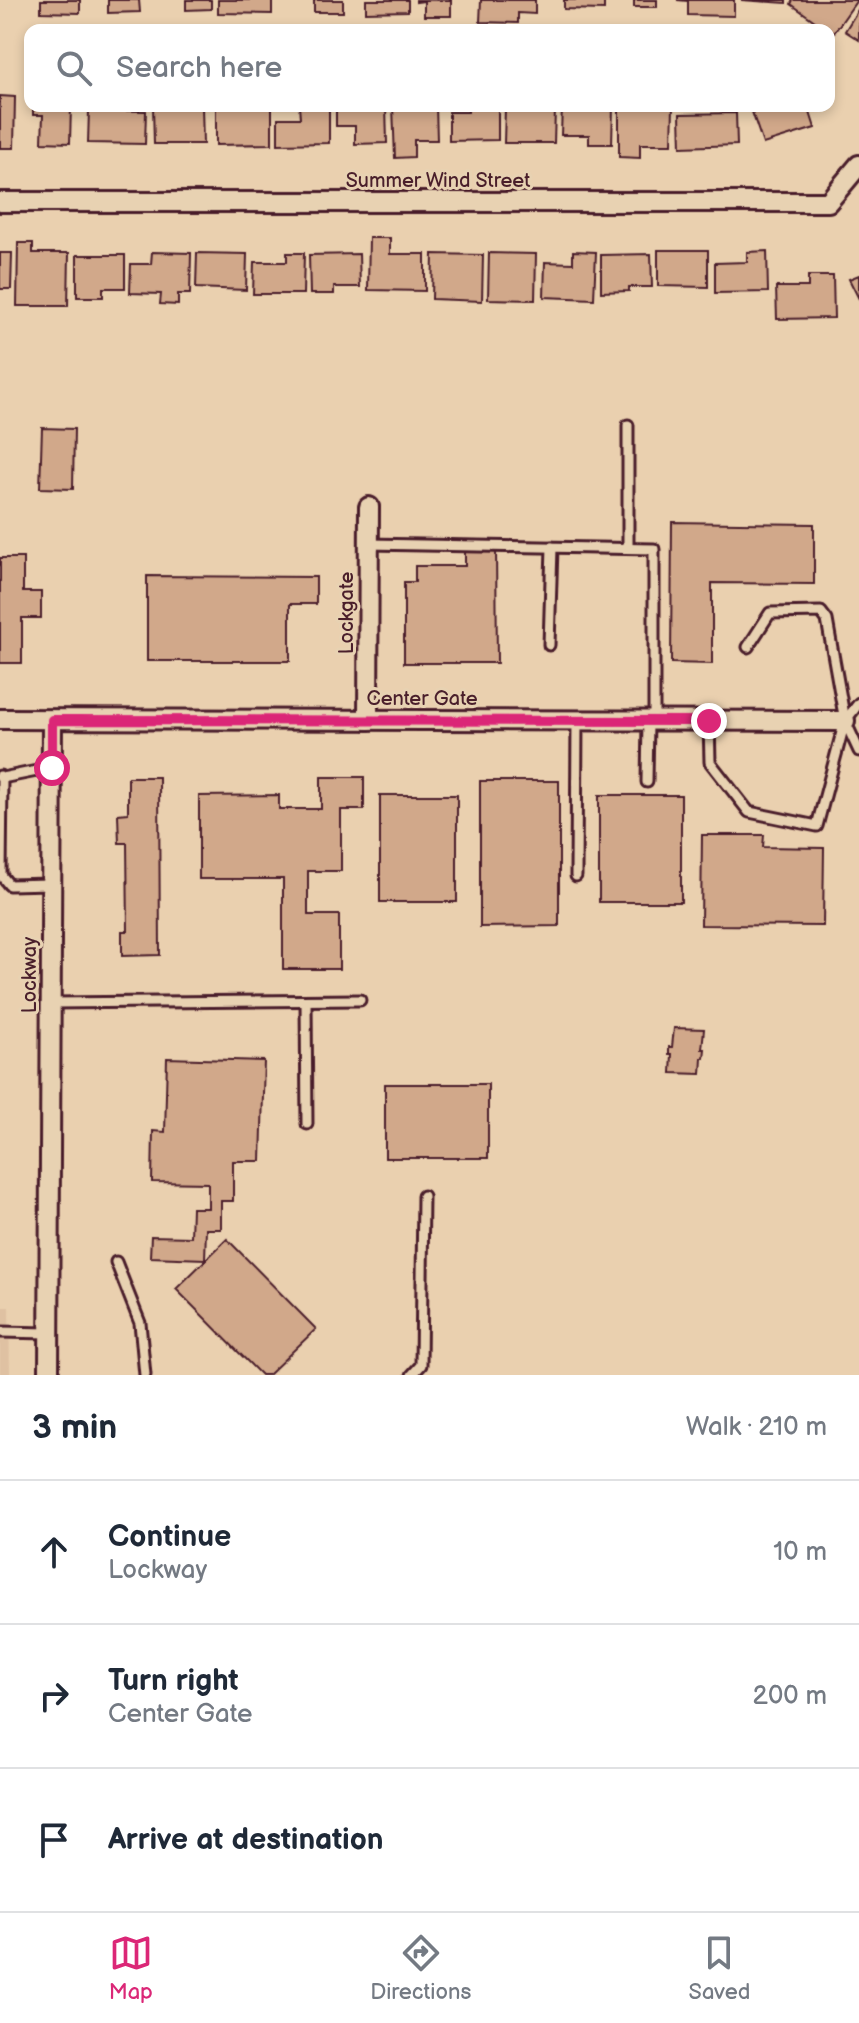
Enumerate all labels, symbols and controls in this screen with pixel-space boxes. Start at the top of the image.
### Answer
search box [24,24,835,112]
icon: search [52,46,96,90]
text: Search here [116,50,282,86]
street label: Summer Wind Street [346,169,530,193]
street label: Lockgate [335,572,359,654]
street label: Center Gate [366,687,478,711]
route end [691,703,727,739]
route start [34,750,70,786]
street label: Lockway [18,937,42,1013]
text: 3 min [32,1407,117,1448]
text: Walk · 210 m [686,1412,827,1443]
text: Continue [108,1519,231,1555]
icon: ahead [32,1530,76,1574]
text: 10 m [773,1537,827,1568]
text: Lockway [108,1555,207,1586]
text: Turn right [108,1663,239,1699]
icon: right [32,1674,76,1718]
text: 200 m [753,1681,827,1712]
text: Center Gate [108,1699,252,1730]
icon: arrive [32,1818,76,1862]
text: Arrive at destination [108,1822,384,1858]
tab: Map [109,1931,153,2006]
tab: Directions [370,1931,471,2006]
tab: Saved [689,1931,750,2006]

